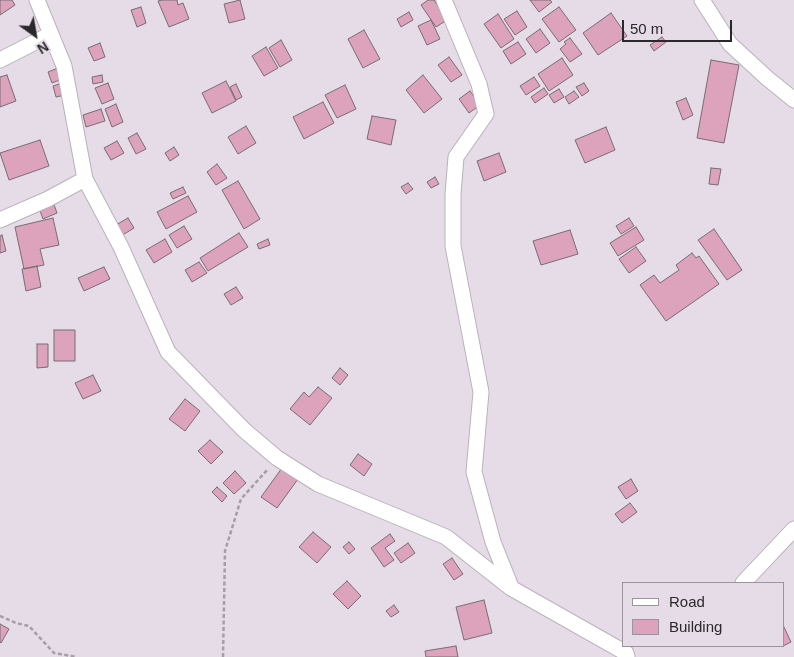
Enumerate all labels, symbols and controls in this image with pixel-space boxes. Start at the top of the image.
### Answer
north arrow [10,10,60,60]
scale bar [624,10,734,42]
text: 50 m [630,20,663,37]
text: N [34,38,51,57]
legend [622,582,784,647]
text: Road [669,593,705,610]
text: Building [669,618,722,635]

